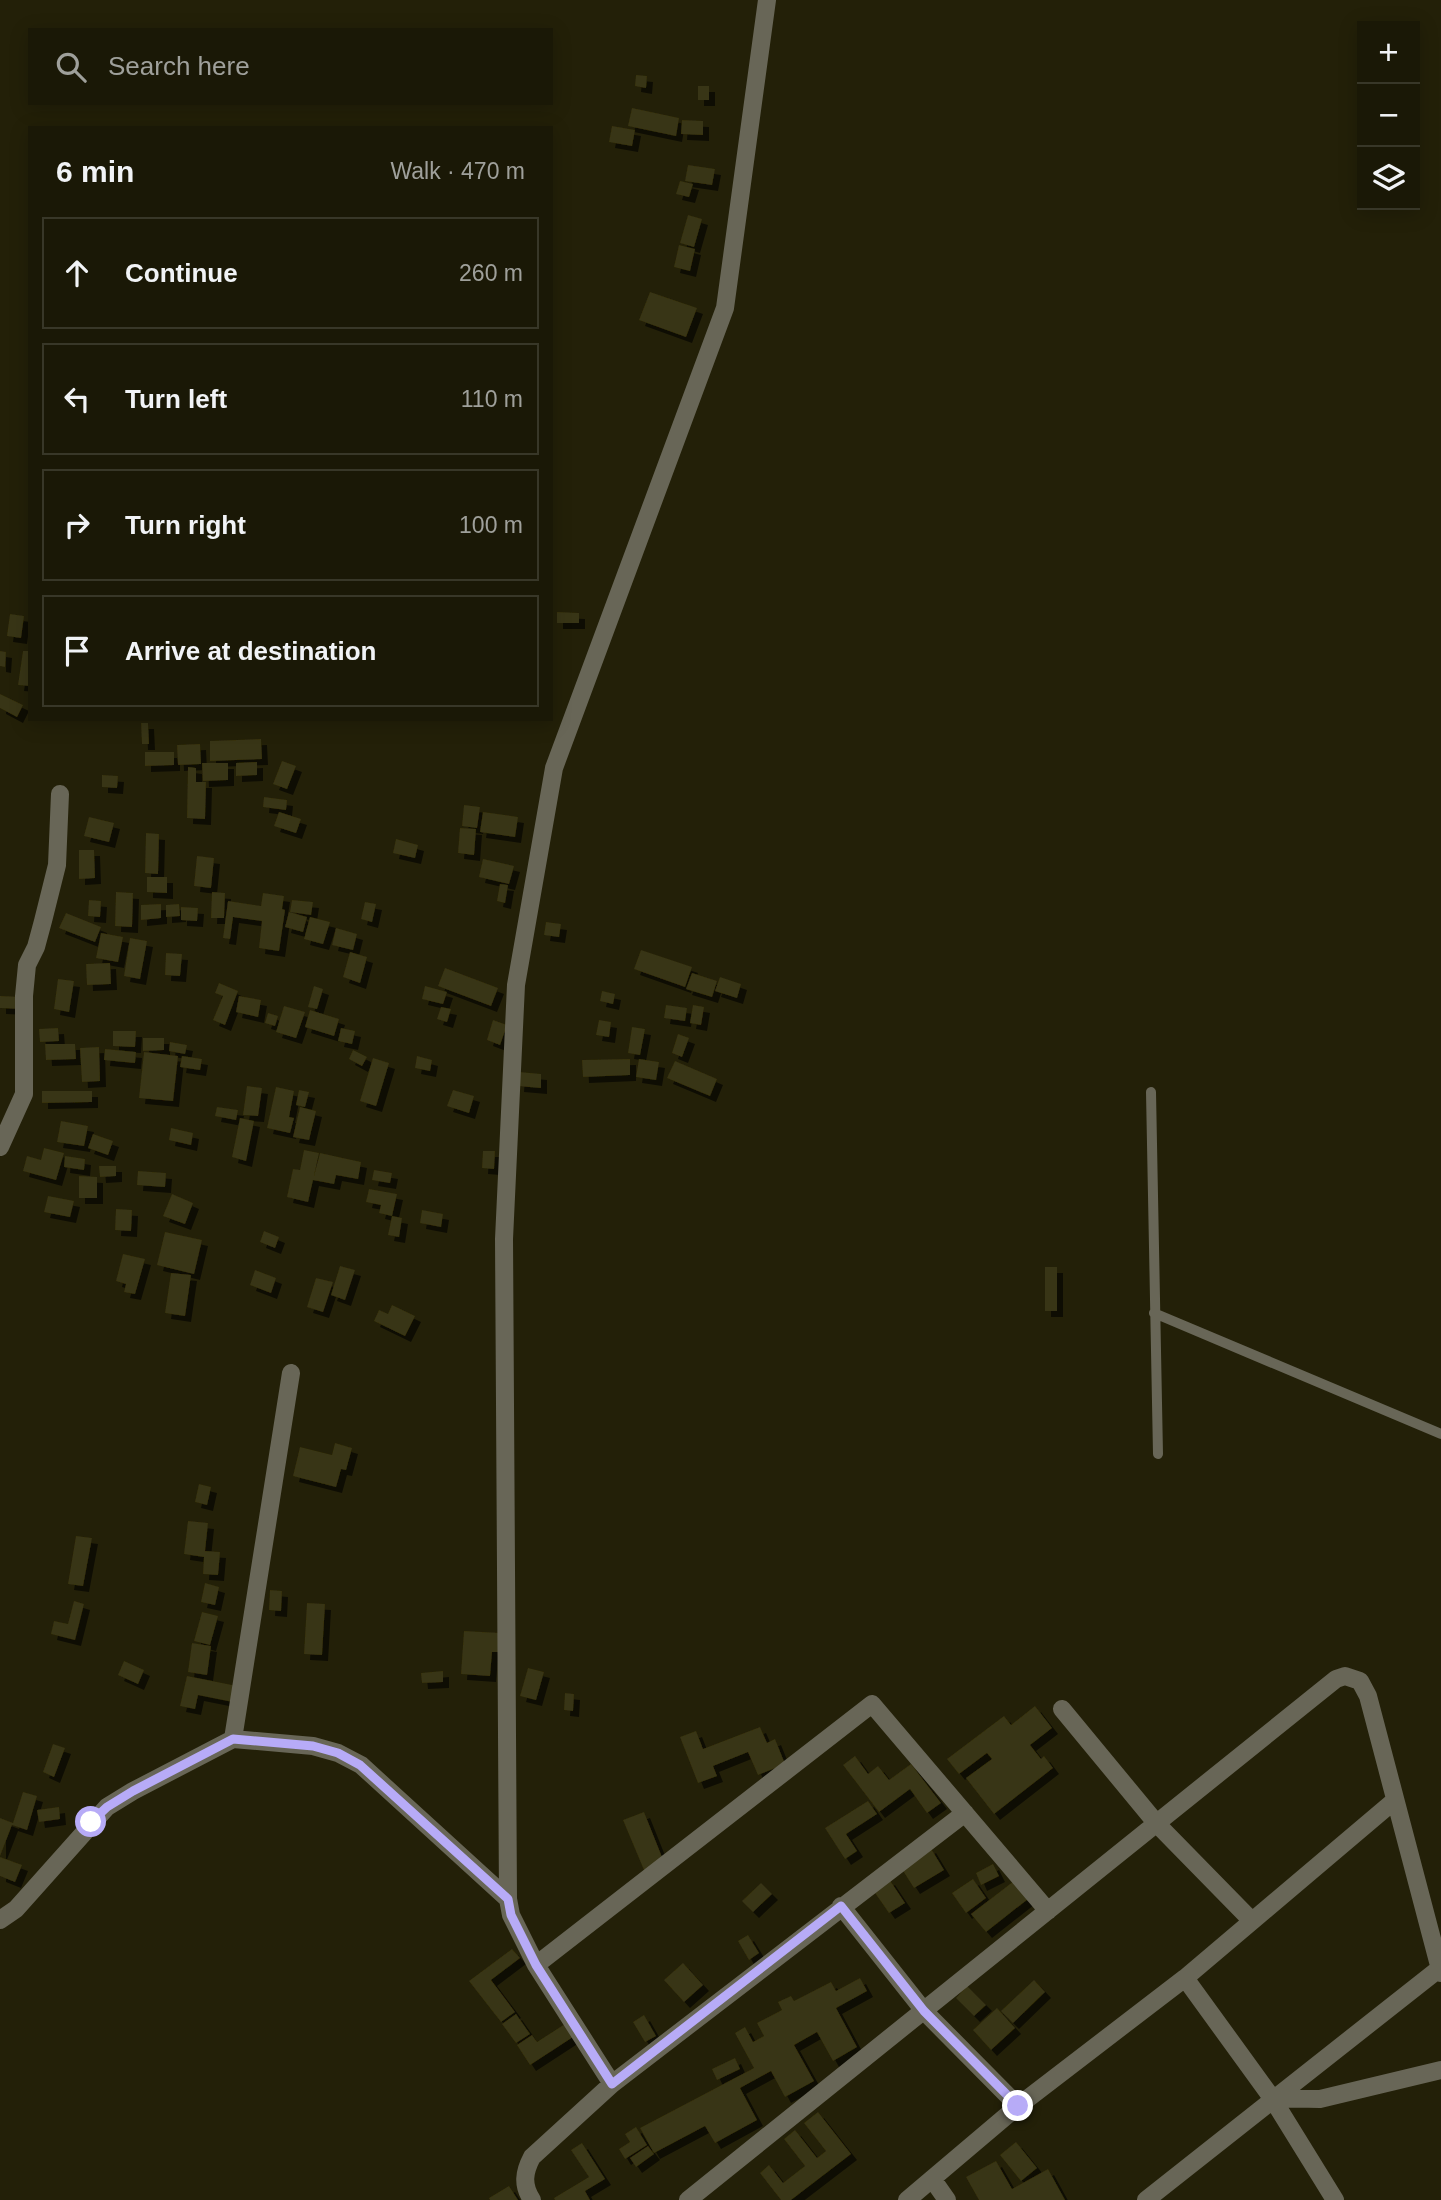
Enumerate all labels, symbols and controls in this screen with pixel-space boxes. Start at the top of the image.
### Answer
map controls [1357,21,1420,210]
button: + [1357,21,1420,84]
search box [28,28,553,105]
icon: search [52,48,90,86]
text: Search here [108,51,250,81]
button: − [1357,84,1420,147]
button: layers [1357,147,1420,210]
text: 6 min [56,155,134,188]
text: Walk · 470 m [390,158,525,184]
icon: ahead [58,254,96,292]
text: Continue [125,258,238,288]
text: 260 m [459,260,523,286]
icon: left [58,380,96,418]
text: Turn left [125,384,227,414]
text: 110 m [461,386,523,412]
icon: right [58,506,96,544]
text: Turn right [125,510,246,540]
text: 100 m [459,512,523,538]
icon: arrive [58,632,96,670]
text: Arrive at destination [125,636,376,666]
route start [75,1806,106,1837]
route end [1002,2090,1033,2121]

